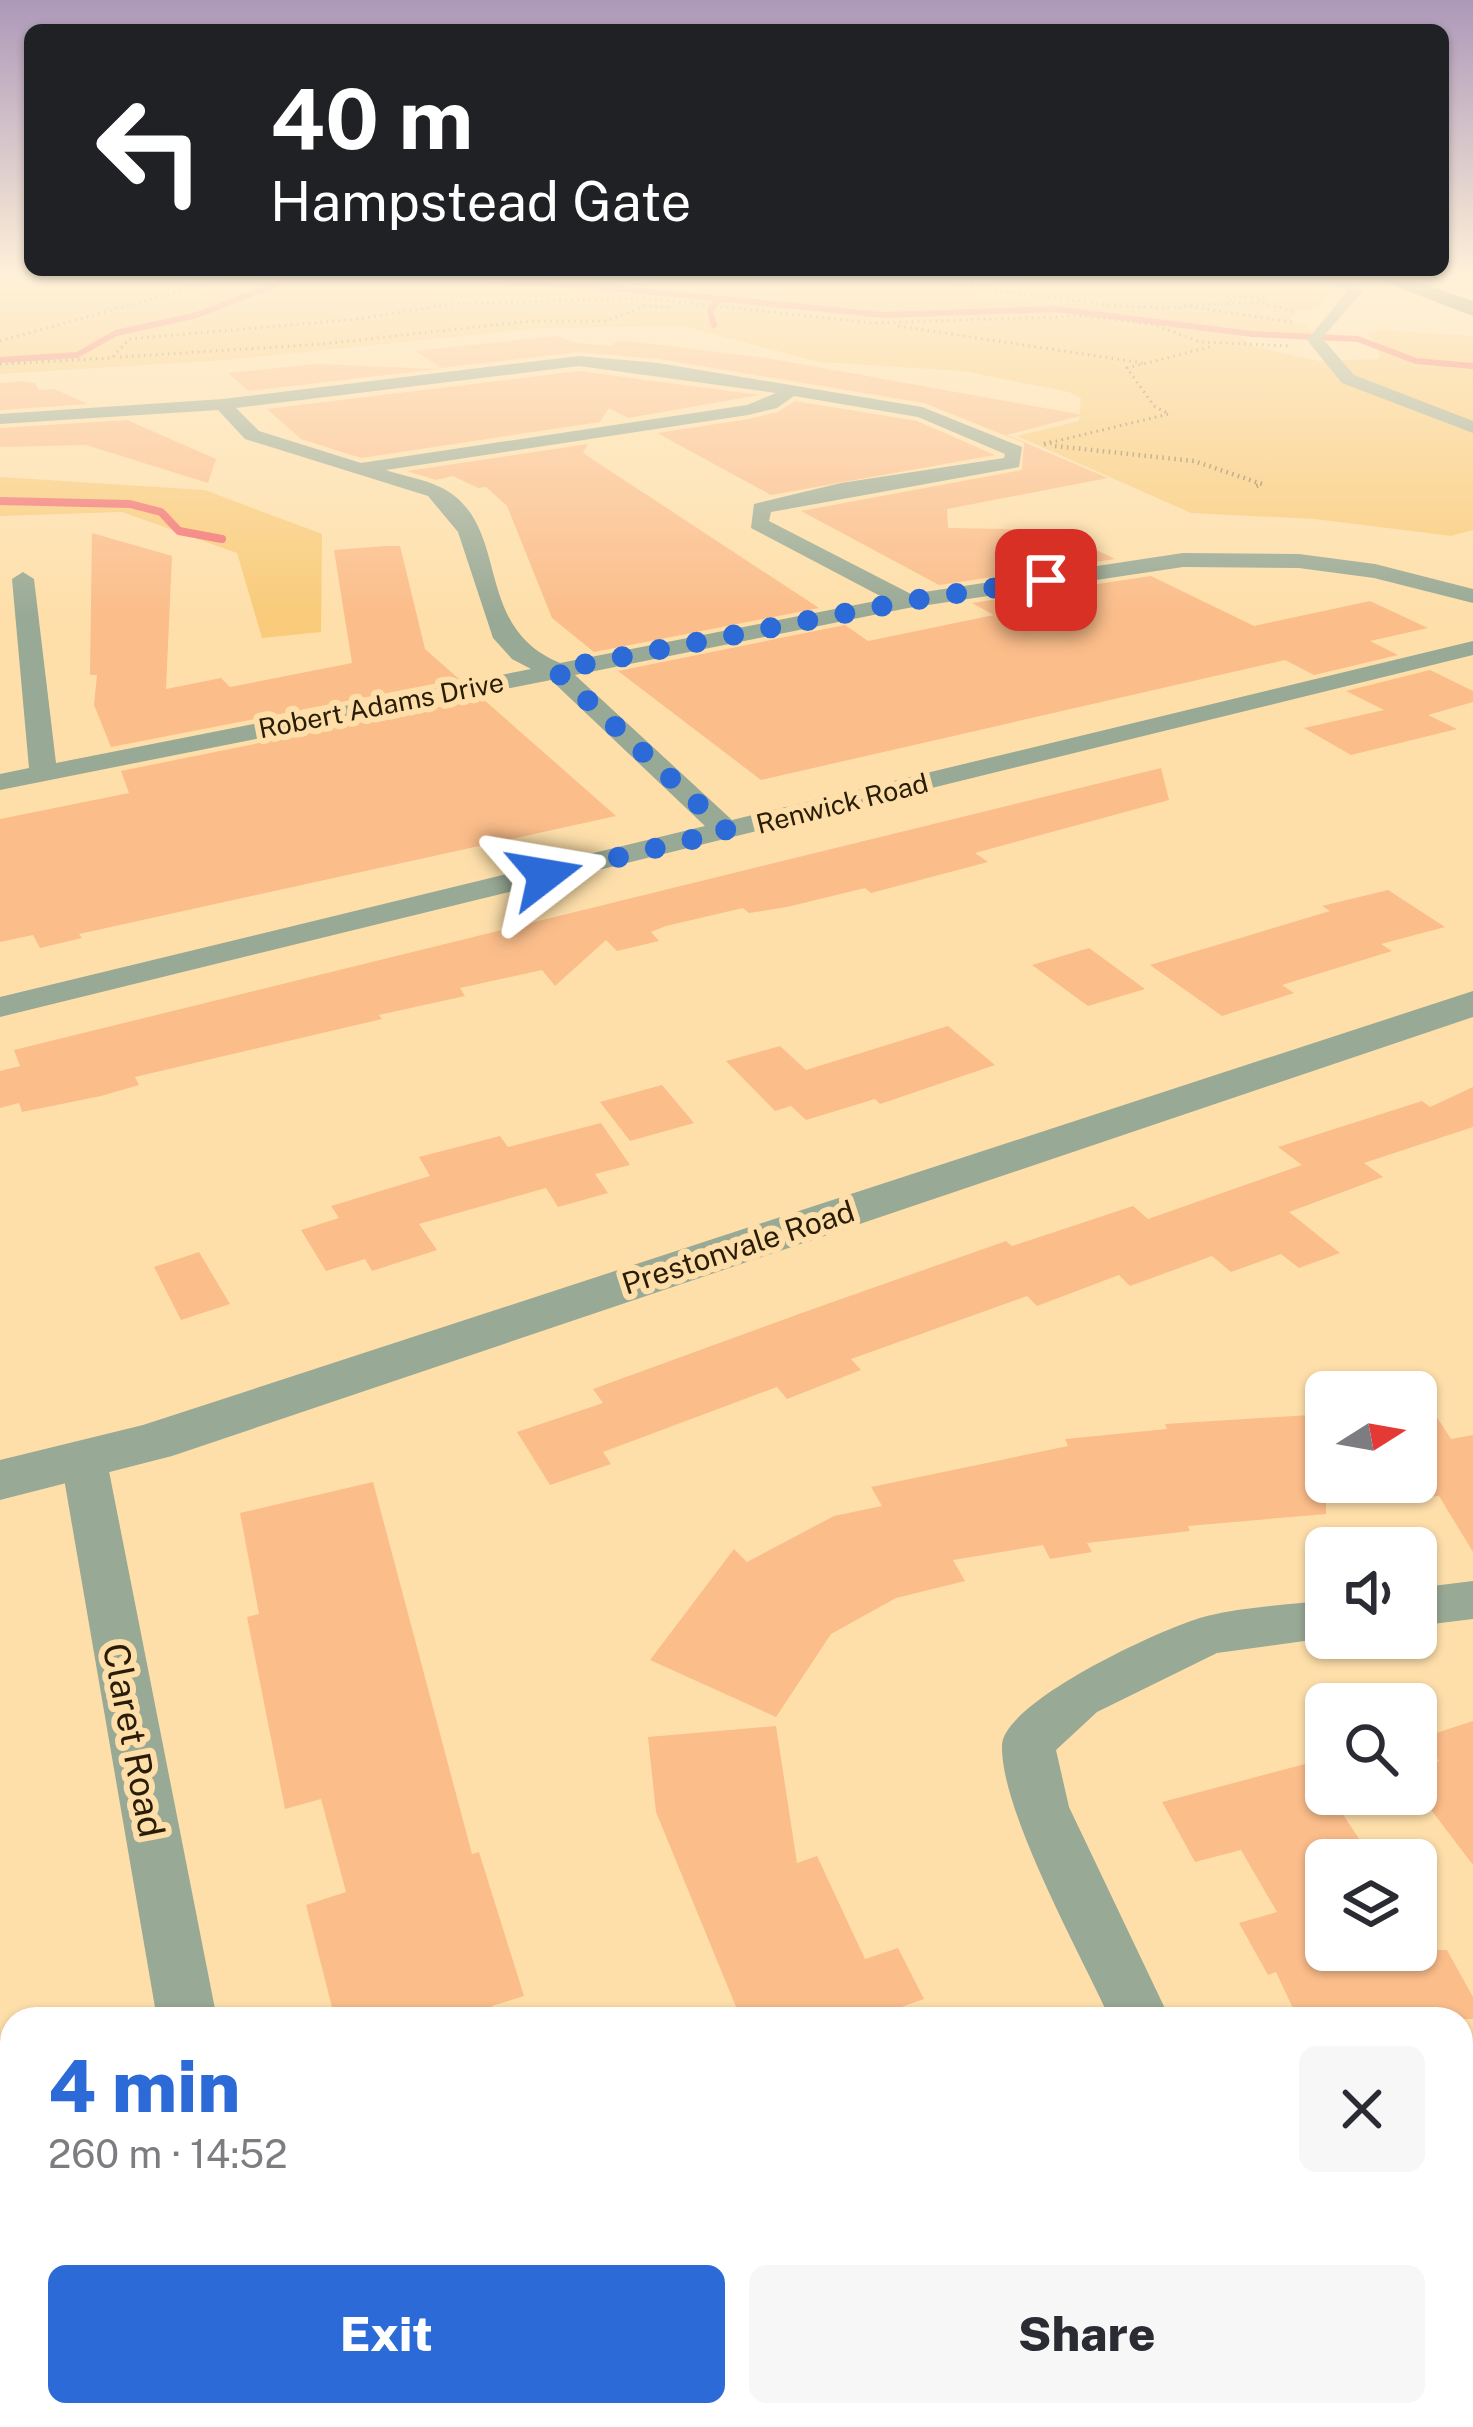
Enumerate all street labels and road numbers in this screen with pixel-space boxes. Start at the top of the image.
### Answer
street label: Robert Adams Drive [255,665,507,745]
street label: Renwick Road [753,766,931,840]
street label: Prestonvale Road [617,1192,859,1302]
street label: Claret Road [95,1639,173,1841]

